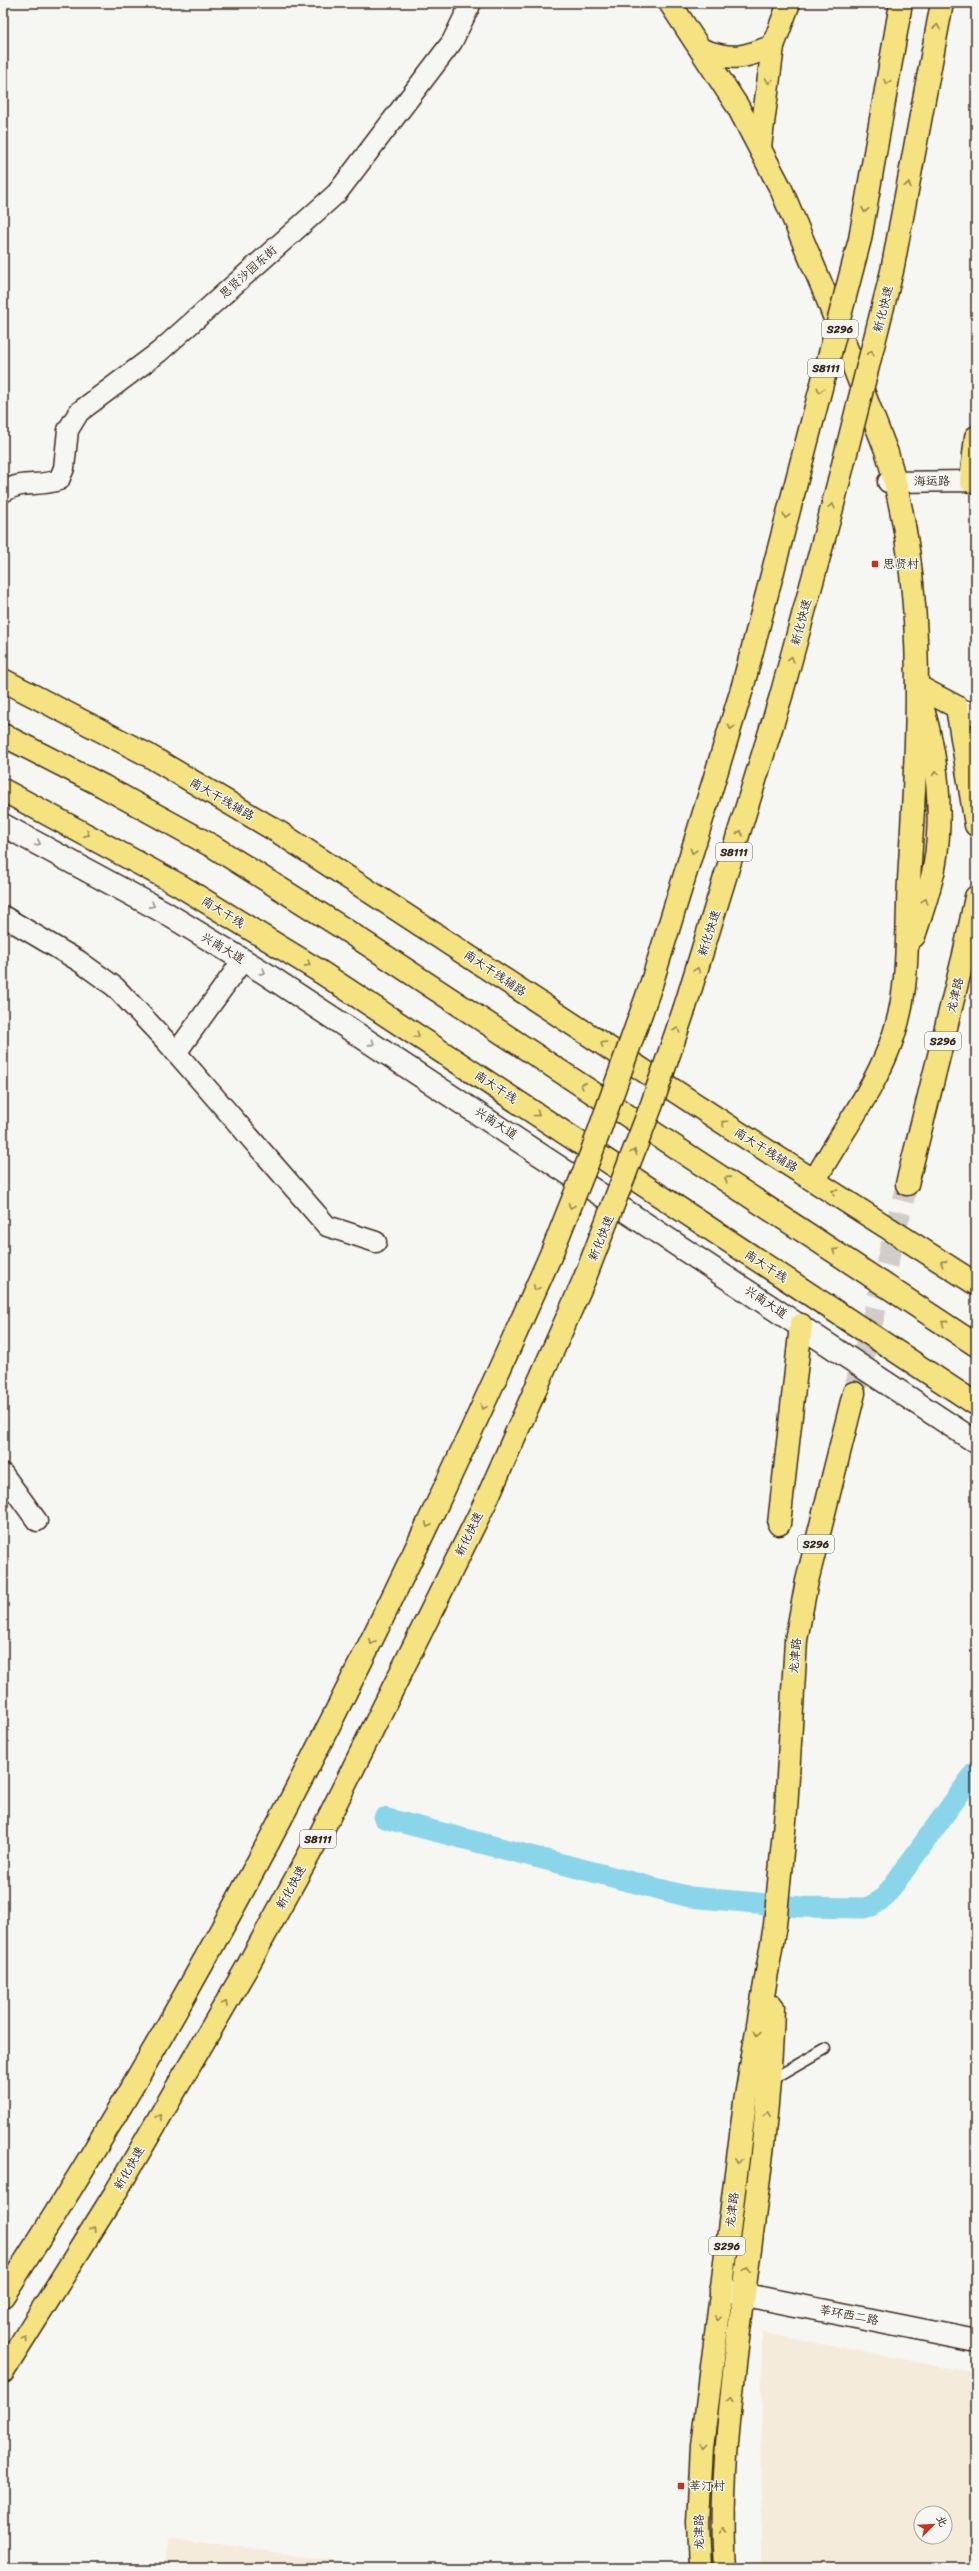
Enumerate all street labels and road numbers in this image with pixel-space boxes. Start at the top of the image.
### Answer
street label: 思贤沙园东街 [214,240,282,304]
street label: 新化快速 [867,283,899,335]
road number: S296 [822,320,858,338]
road number: S8111 [808,359,844,377]
street label: 海运路 [914,470,950,492]
street label: 新化快速 [784,596,818,648]
street label: 南大干线辅路 [185,771,259,827]
road number: S8111 [716,843,752,861]
street label: 南大干线 [197,890,249,934]
street label: 新化快速 [691,907,727,959]
street label: 兴南大道 [197,926,249,970]
street label: 南大干线辅路 [459,944,531,1002]
street label: 龙津路 [940,975,970,1015]
road number: S296 [925,1032,961,1050]
street label: 南大干线 [470,1064,522,1110]
street label: 兴南大道 [470,1101,522,1145]
street label: 南大干线辅路 [730,1122,802,1178]
street label: 新化快速 [582,1212,620,1264]
street label: 南大干线 [740,1244,792,1288]
street label: 兴南大道 [740,1279,792,1325]
street label: 新化快速 [449,1508,489,1560]
road number: S296 [798,1535,834,1553]
street label: 龙津路 [782,1637,808,1675]
road number: S8111 [300,1830,336,1848]
street label: 新化快速 [270,1861,312,1913]
street label: 新化快速 [107,2142,151,2194]
street label: 龙津路 [719,2191,745,2229]
road number: S296 [709,2237,745,2255]
street label: 莘环西二路 [817,2298,881,2332]
street label: 龙津路 [688,2514,710,2550]

